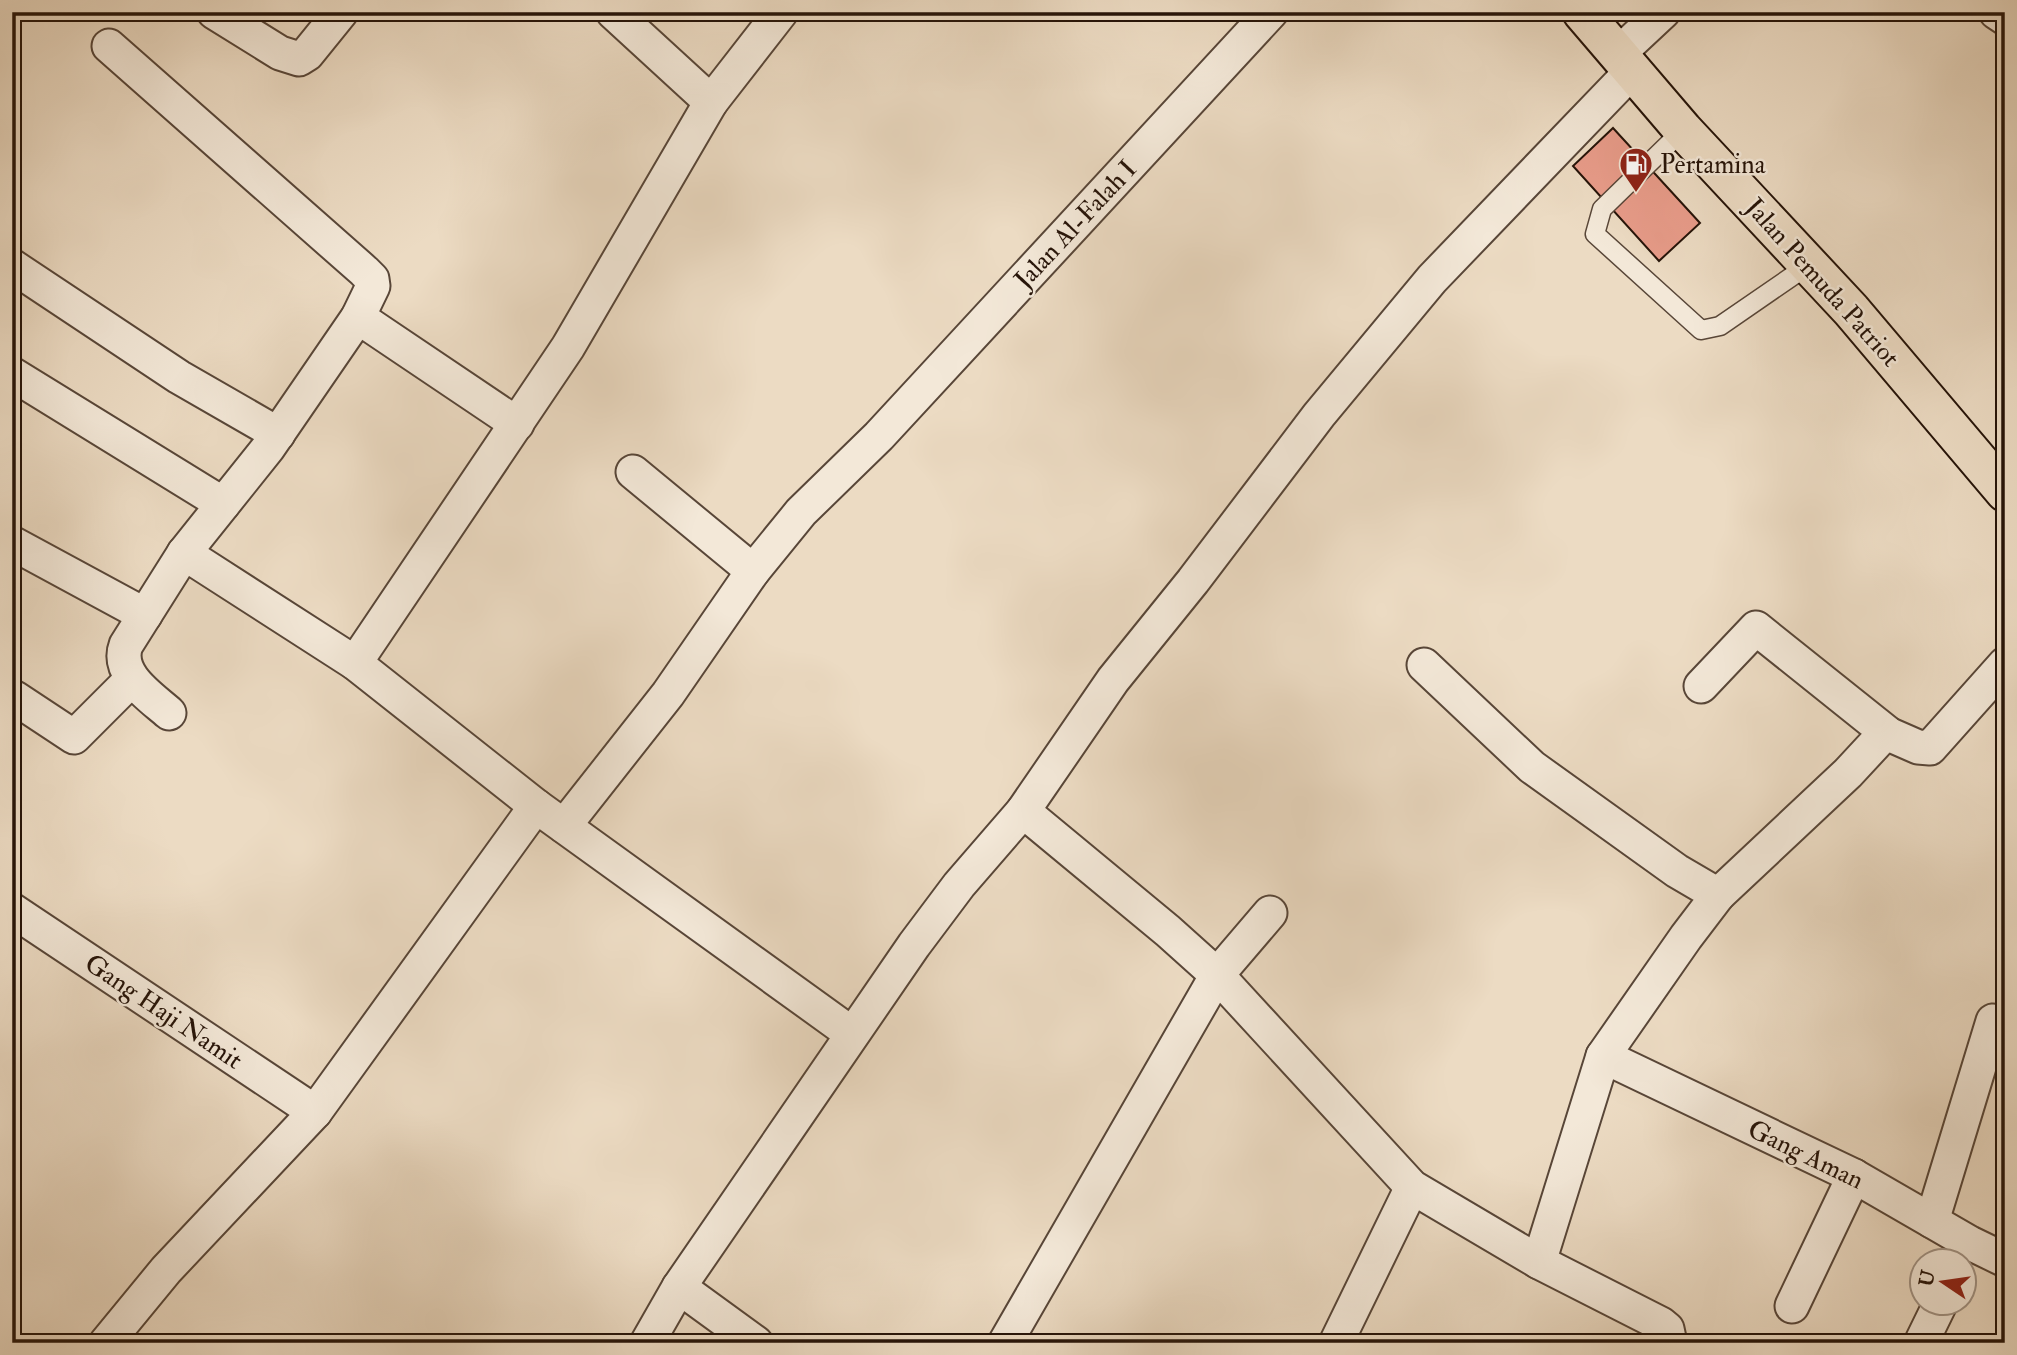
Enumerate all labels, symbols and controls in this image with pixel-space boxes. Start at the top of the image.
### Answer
fuel station icon: Pertamina [1617,145,1655,194]
place label: Pertamina [1660,149,1766,181]
street label: Jalan Al-Falah I [1007,154,1143,296]
street label: Jalan Pemuda Patriot [1738,191,1906,374]
street label: Gang Haji Namit [79,947,248,1076]
street label: Gang Aman [1742,1113,1869,1197]
north arrow [1909,1246,1979,1316]
text: U [1914,1268,1941,1289]

